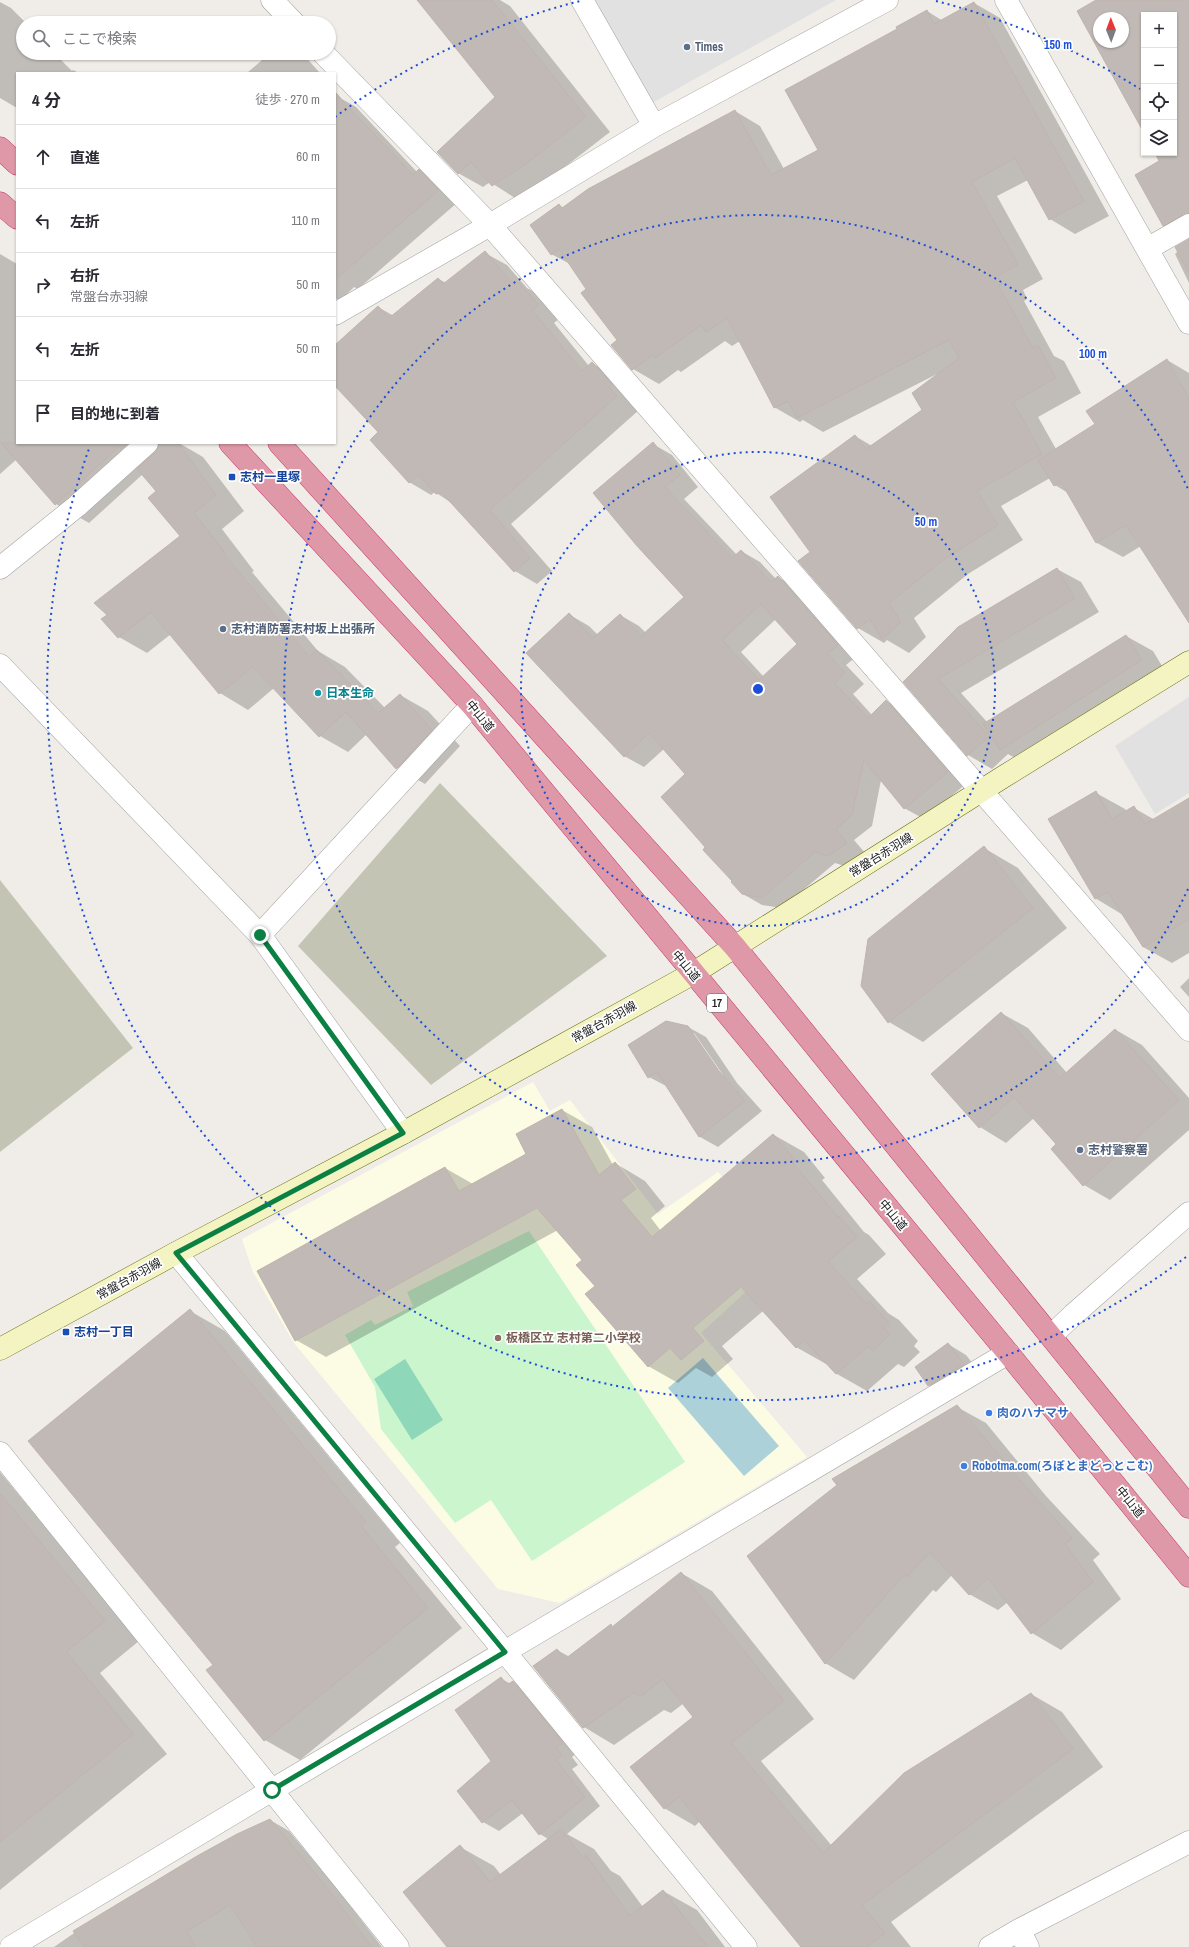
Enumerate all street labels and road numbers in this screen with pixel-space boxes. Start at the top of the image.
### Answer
street label: 中山道 [462,697,498,735]
street label: 常盤台赤羽線 [846,829,916,881]
street label: 中山道 [668,947,704,985]
road number: 17 [707,994,727,1012]
street label: 常盤台赤羽線 [569,998,639,1046]
street label: 中山道 [875,1196,911,1234]
street label: 常盤台赤羽線 [94,1255,164,1303]
street label: 中山道 [1112,1483,1148,1521]

